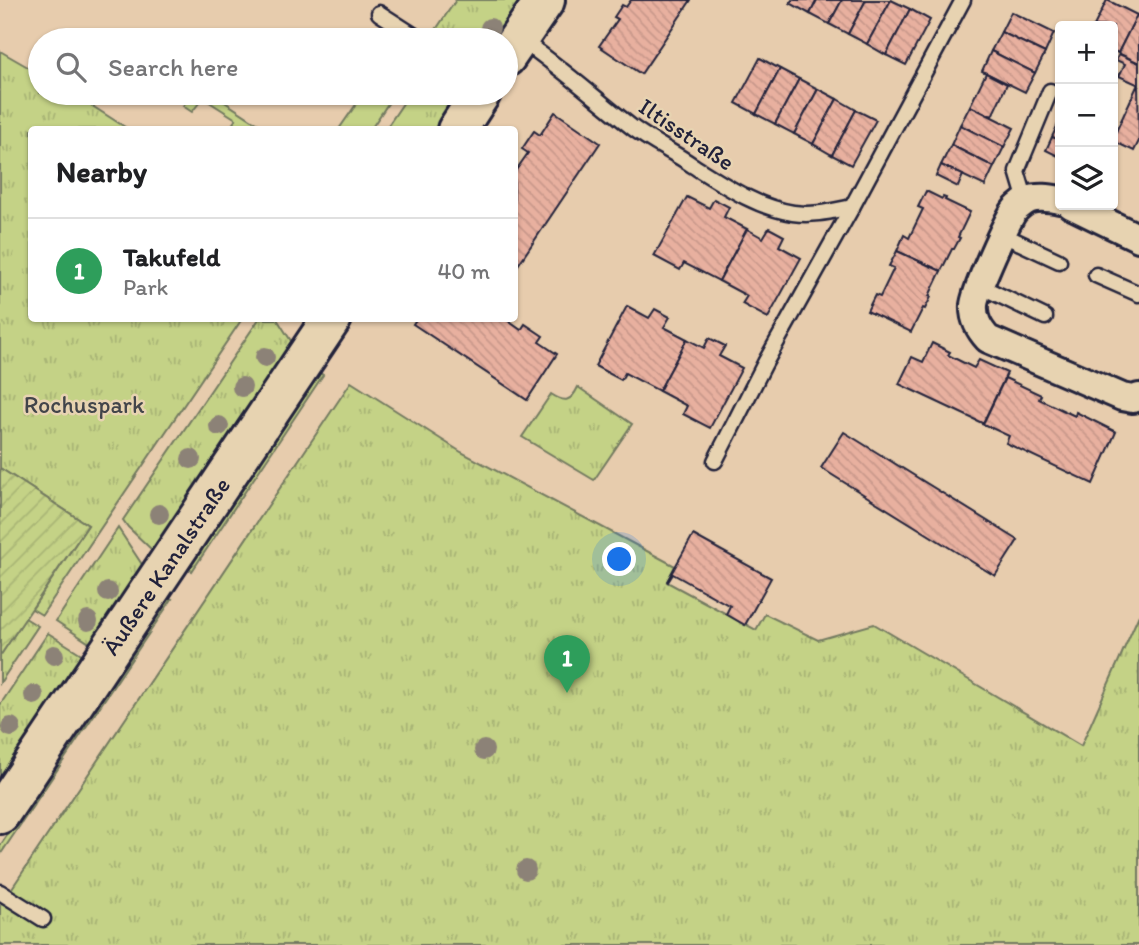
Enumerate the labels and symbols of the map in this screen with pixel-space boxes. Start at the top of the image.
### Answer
street label: Iltisstraße [634,92,740,176]
park label: Rochuspark [24,390,145,419]
street label: Äußere Kanalstraße [96,472,236,660]
your location [602,542,636,576]
pin: 1 [544,635,590,693]

